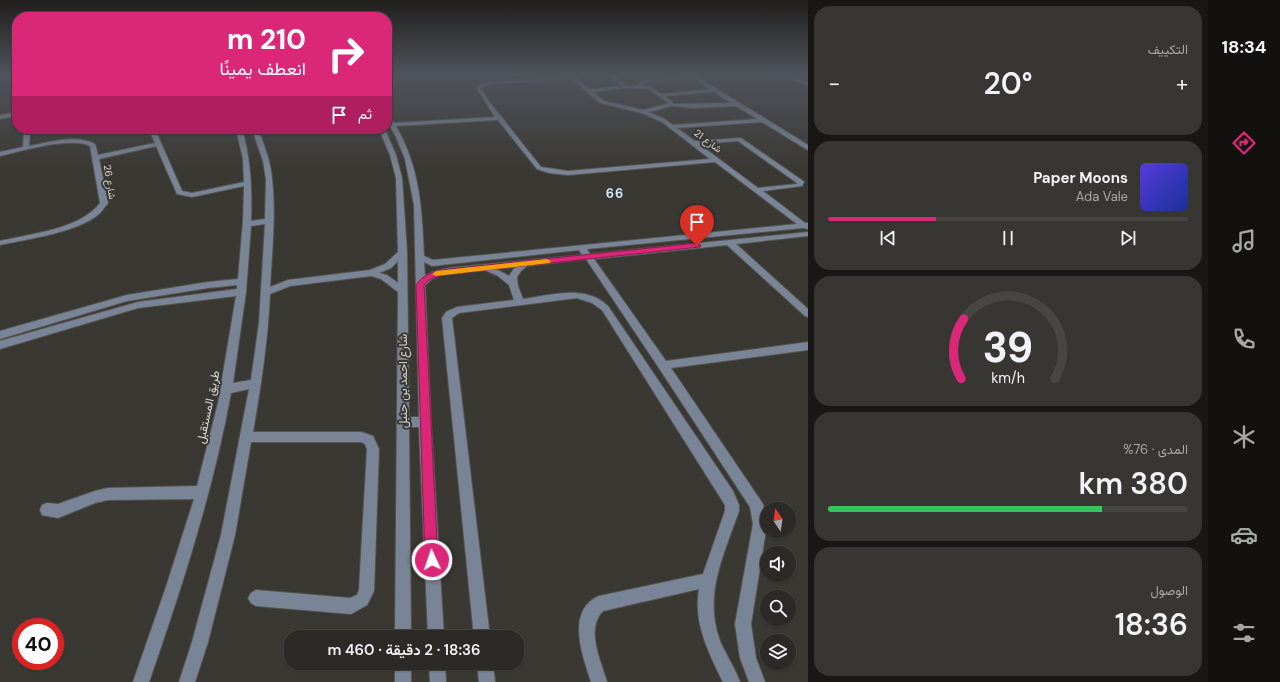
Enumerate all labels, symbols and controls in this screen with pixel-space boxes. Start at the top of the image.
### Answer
text: 210 m [227,21,306,58]
icon: right [320,28,372,80]
text: 18:34 [1221,35,1267,59]
text: التكييف [1148,41,1188,58]
text: انعطف يمينًا [220,57,306,81]
text: 20° [984,64,1032,103]
text: − [828,69,840,98]
text: + [1176,69,1188,98]
icon: arrive [328,104,350,126]
text: ثم [358,104,372,124]
street label: شارع 21 [691,126,725,156]
icon: directions [1230,129,1258,157]
street label: شارع 26 [101,164,119,200]
text: Paper Moons [1033,168,1128,188]
district label: 66 [606,185,624,202]
text: Ada Vale [1076,188,1128,205]
pin [680,205,714,246]
icon: arrive [686,211,708,233]
icon: previous [877,227,899,249]
icon: pause [997,227,1019,249]
icon: next [1117,227,1139,249]
icon: music [1230,227,1258,255]
text: 39 [983,321,1033,375]
icon: phone [1230,325,1258,353]
street label: شارع احمد بن حنبل [395,334,412,428]
street label: طريق المستقبل [192,369,224,445]
text: km/h [991,369,1025,387]
icon: climate [1230,423,1258,451]
text: المدى · 76% [1123,441,1188,458]
text: 380 km [1079,464,1188,503]
north arrow [760,502,796,538]
map controls [760,502,796,670]
icon: car [1230,521,1258,549]
position arrow [411,539,453,581]
button: sound [760,546,796,582]
text: الوصول [1150,582,1188,599]
button: search [760,590,796,626]
text: 18:36 [1115,605,1188,644]
speed limit sign: 40 [12,618,64,670]
icon: filters [1230,619,1258,647]
button: layers [760,634,796,670]
text: 18:36 · 2 دقيقة · 460 m [327,640,481,660]

